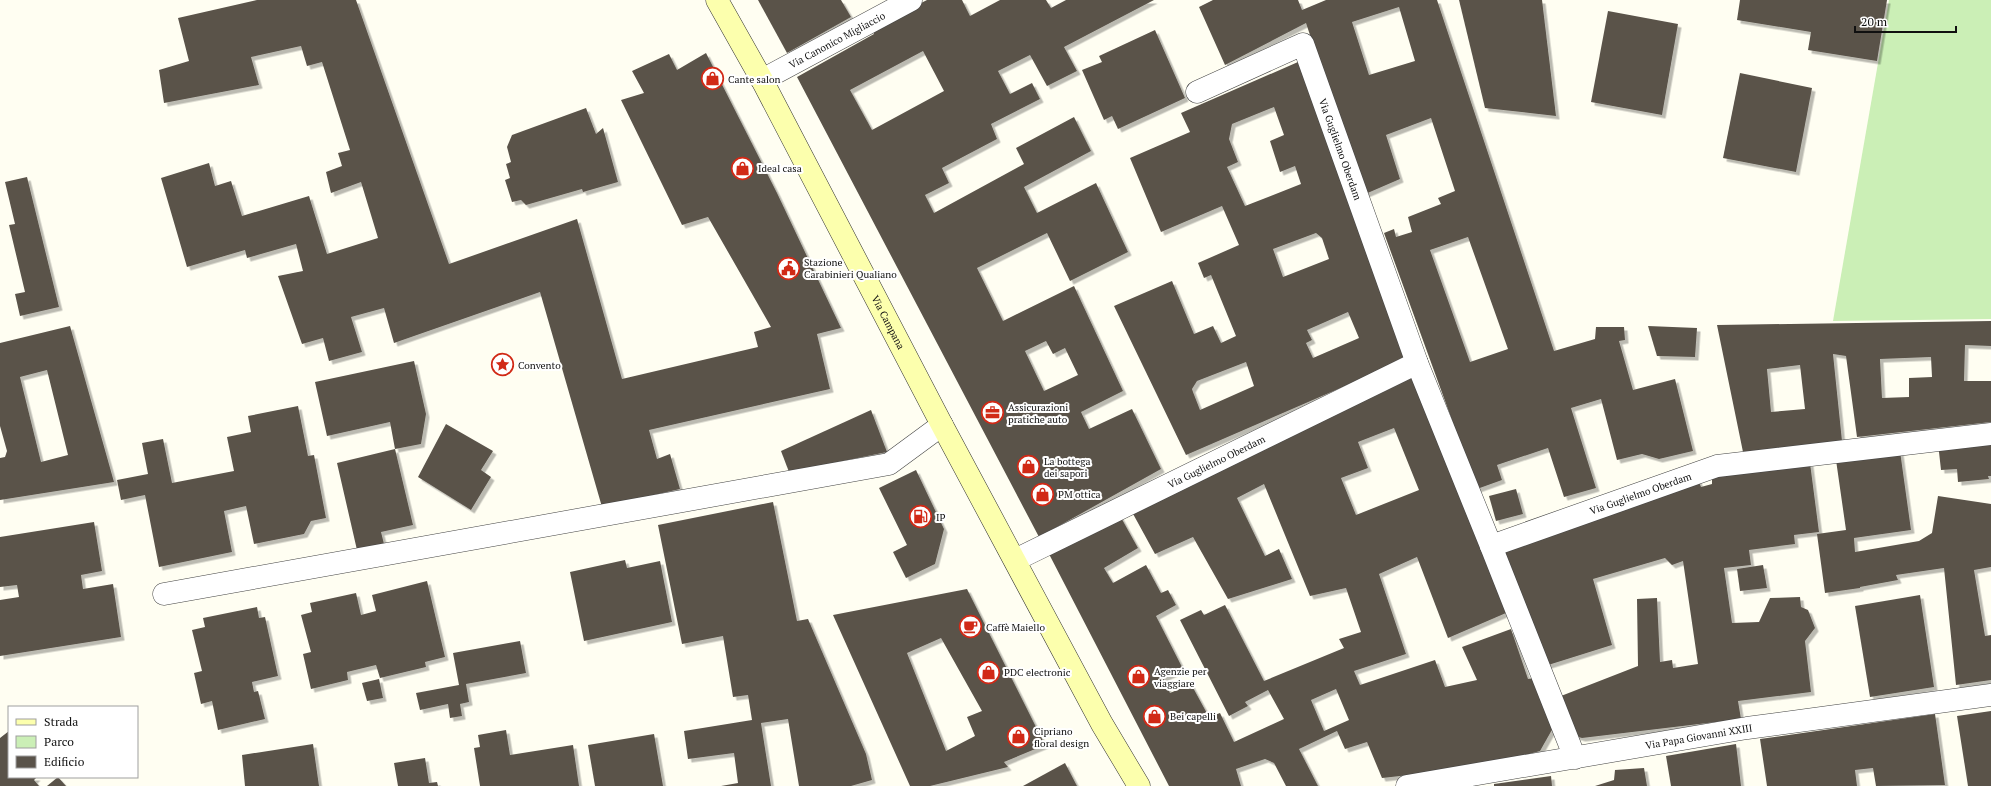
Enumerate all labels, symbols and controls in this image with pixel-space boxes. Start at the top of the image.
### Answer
street label: Via Canonico Migliaccio [786,8,888,71]
scale bar [1855,8,1956,34]
text: 20 m [1861,14,1888,29]
shop icon: Cante salon [700,66,726,92]
place label: Cante salon [728,73,781,86]
street label: Via Guglielmo Oberdam [1316,97,1365,202]
shop icon: Ideal casa [729,155,755,181]
place label: Ideal casa [758,162,802,175]
public building icon: Stazione Carabinieri Qualiano [776,255,802,281]
place label: Stazione Carabinieri Qualiano [804,256,897,281]
street label: Via Campana [869,293,908,352]
place icon: Convento [490,352,516,378]
place label: Convento [518,359,561,372]
office icon: Assicurazioni pratiche auto [979,400,1005,426]
place label: Assicurazioni pratiche auto [1008,401,1068,426]
street label: Via Guglielmo Oberdam [1165,432,1267,491]
shop icon: La bottega dei sapori [1016,454,1042,480]
place label: La bottega dei sapori [1044,455,1091,480]
street label: Via Guglielmo Oberdam [1588,469,1693,517]
shop icon: PM ottica [1029,481,1055,507]
place label: PM ottica [1058,488,1101,501]
fuel station icon: IP [907,504,933,530]
place label: IP [936,511,946,524]
cafe icon: Caffè Maiello [957,614,983,640]
place label: Caffè Maiello [986,621,1045,634]
shop icon: PDC electronic [975,659,1001,685]
shop icon: Agenzie per viaggiare [1125,664,1151,690]
place label: Agenzie per viaggiare [1153,665,1207,690]
place label: PDC electronic [1004,666,1071,679]
shop icon: Bei capelli [1141,703,1167,729]
legend [8,706,138,778]
place label: Bei capelli [1170,710,1216,723]
text: Strada [44,714,78,729]
street label: Via Papa Giovanni XXIII [1644,721,1754,752]
shop icon: Cipriano floral design [1006,724,1032,750]
place label: Cipriano floral design [1034,725,1089,750]
text: Parco [44,734,74,749]
text: Edificio [44,754,85,769]

